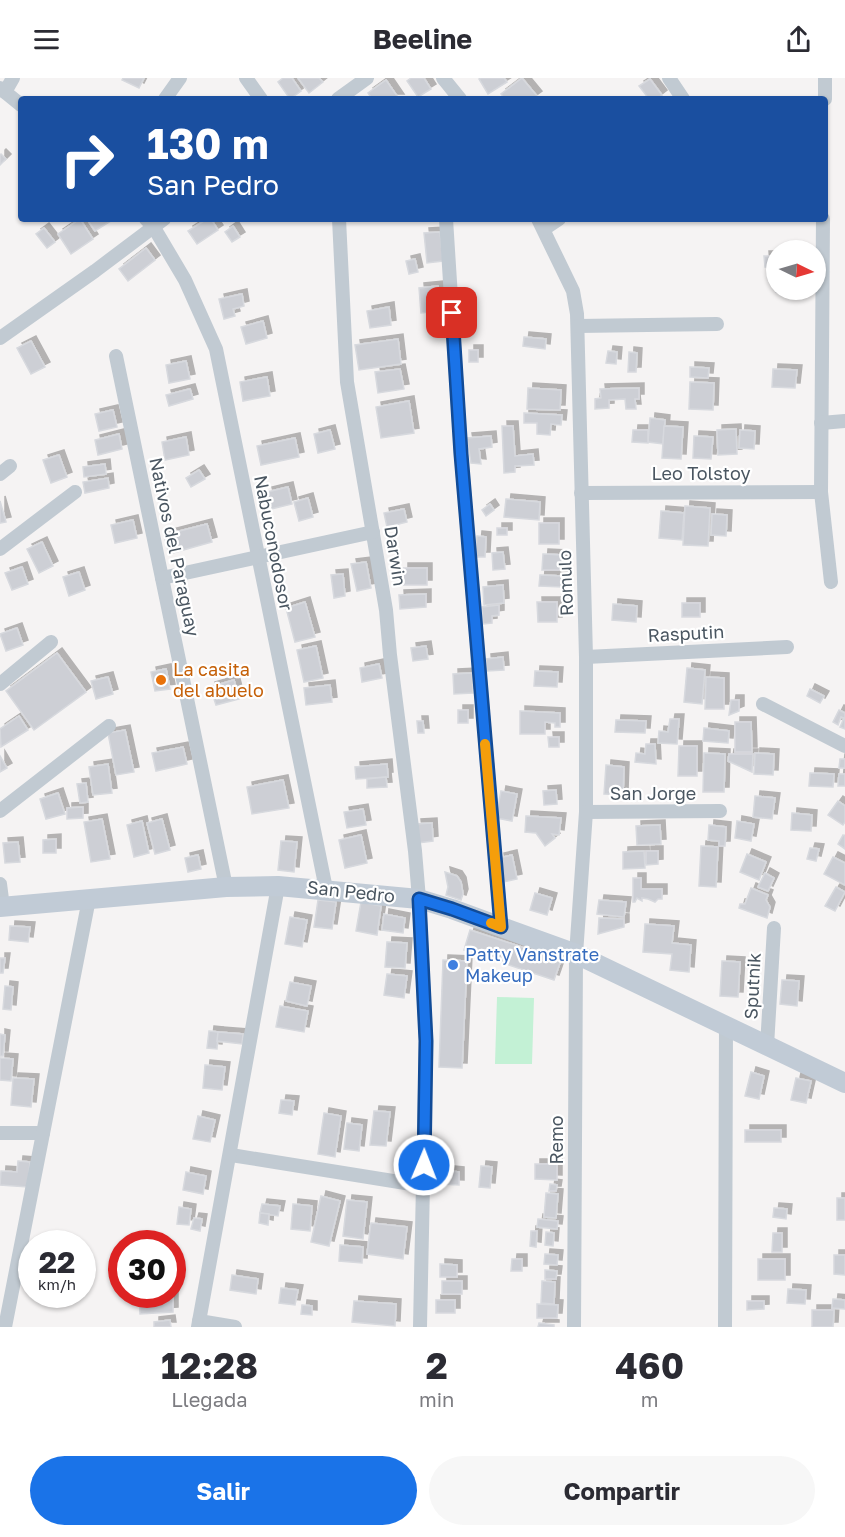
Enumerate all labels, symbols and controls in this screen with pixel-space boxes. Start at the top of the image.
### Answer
icon: menu [30,23,63,56]
text: Beeline [373,23,472,55]
icon: share [782,23,815,56]
text: 130 m [147,118,269,168]
icon: right [48,120,126,198]
text: San Pedro [147,169,279,201]
north arrow [766,240,826,300]
map controls [766,240,826,300]
pin [426,287,477,338]
icon: arrive [435,296,468,329]
street label: Nativos del Paraguay [145,455,205,638]
street label: Leo Tolstoy [651,462,751,484]
street label: Nabuconodosor [250,473,298,612]
street label: Darwin [380,524,412,588]
street label: Romulo [553,550,577,616]
street label: Rasputin [647,620,725,646]
place label: La casita del abuelo [173,658,264,701]
marker: La casita del abuelo [154,673,168,687]
street label: San Jorge [610,782,696,804]
street label: San Pedro [306,875,396,907]
place label: Patty Vanstrate Makeup [465,943,599,986]
street label: Sputnik [739,952,765,1020]
marker: Patty Vanstrate Makeup [446,958,460,972]
street label: Remo [545,1115,567,1165]
position arrow [392,1133,456,1197]
speed limit sign: 30 [108,1230,186,1308]
text: 22 [39,1244,75,1280]
text: km/h [38,1275,76,1293]
text: 12:28 [161,1344,258,1387]
text: 2 [426,1344,448,1387]
text: 460 [615,1344,684,1387]
text: Llegada [171,1387,248,1411]
text: min [419,1387,454,1411]
text: m [641,1387,659,1411]
button: Salir [30,1456,417,1525]
button: Compartir [429,1456,815,1525]

